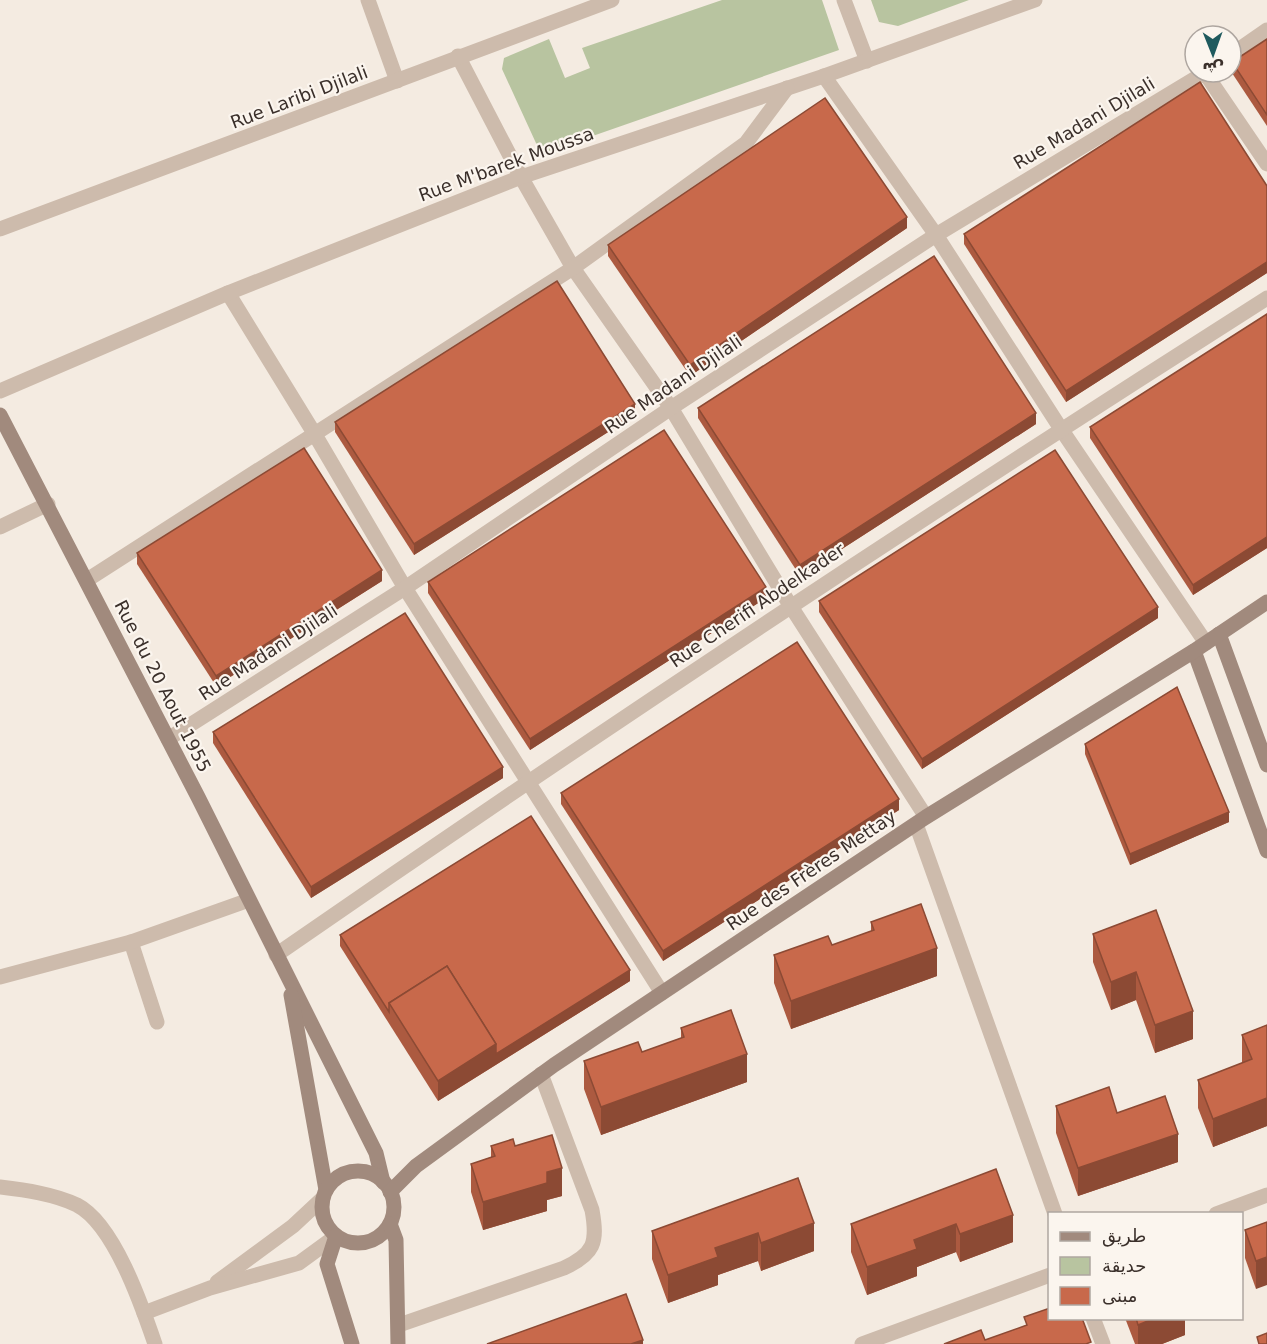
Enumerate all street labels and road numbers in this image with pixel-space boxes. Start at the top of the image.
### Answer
street label: Rue Laribi Djilali [227,61,371,133]
street label: Rue Madani Djilali [1010,73,1158,173]
street label: Rue M'barek Moussa [416,123,596,205]
street label: Rue Madani Djilali [600,330,746,438]
street label: Rue Cherifi Abdelkader [665,538,849,671]
street label: Rue du 20 Aout 1955 [110,597,216,775]
street label: Rue Madani Djilali [195,599,341,705]
street label: Rue des Frères Mettay [722,805,900,935]

